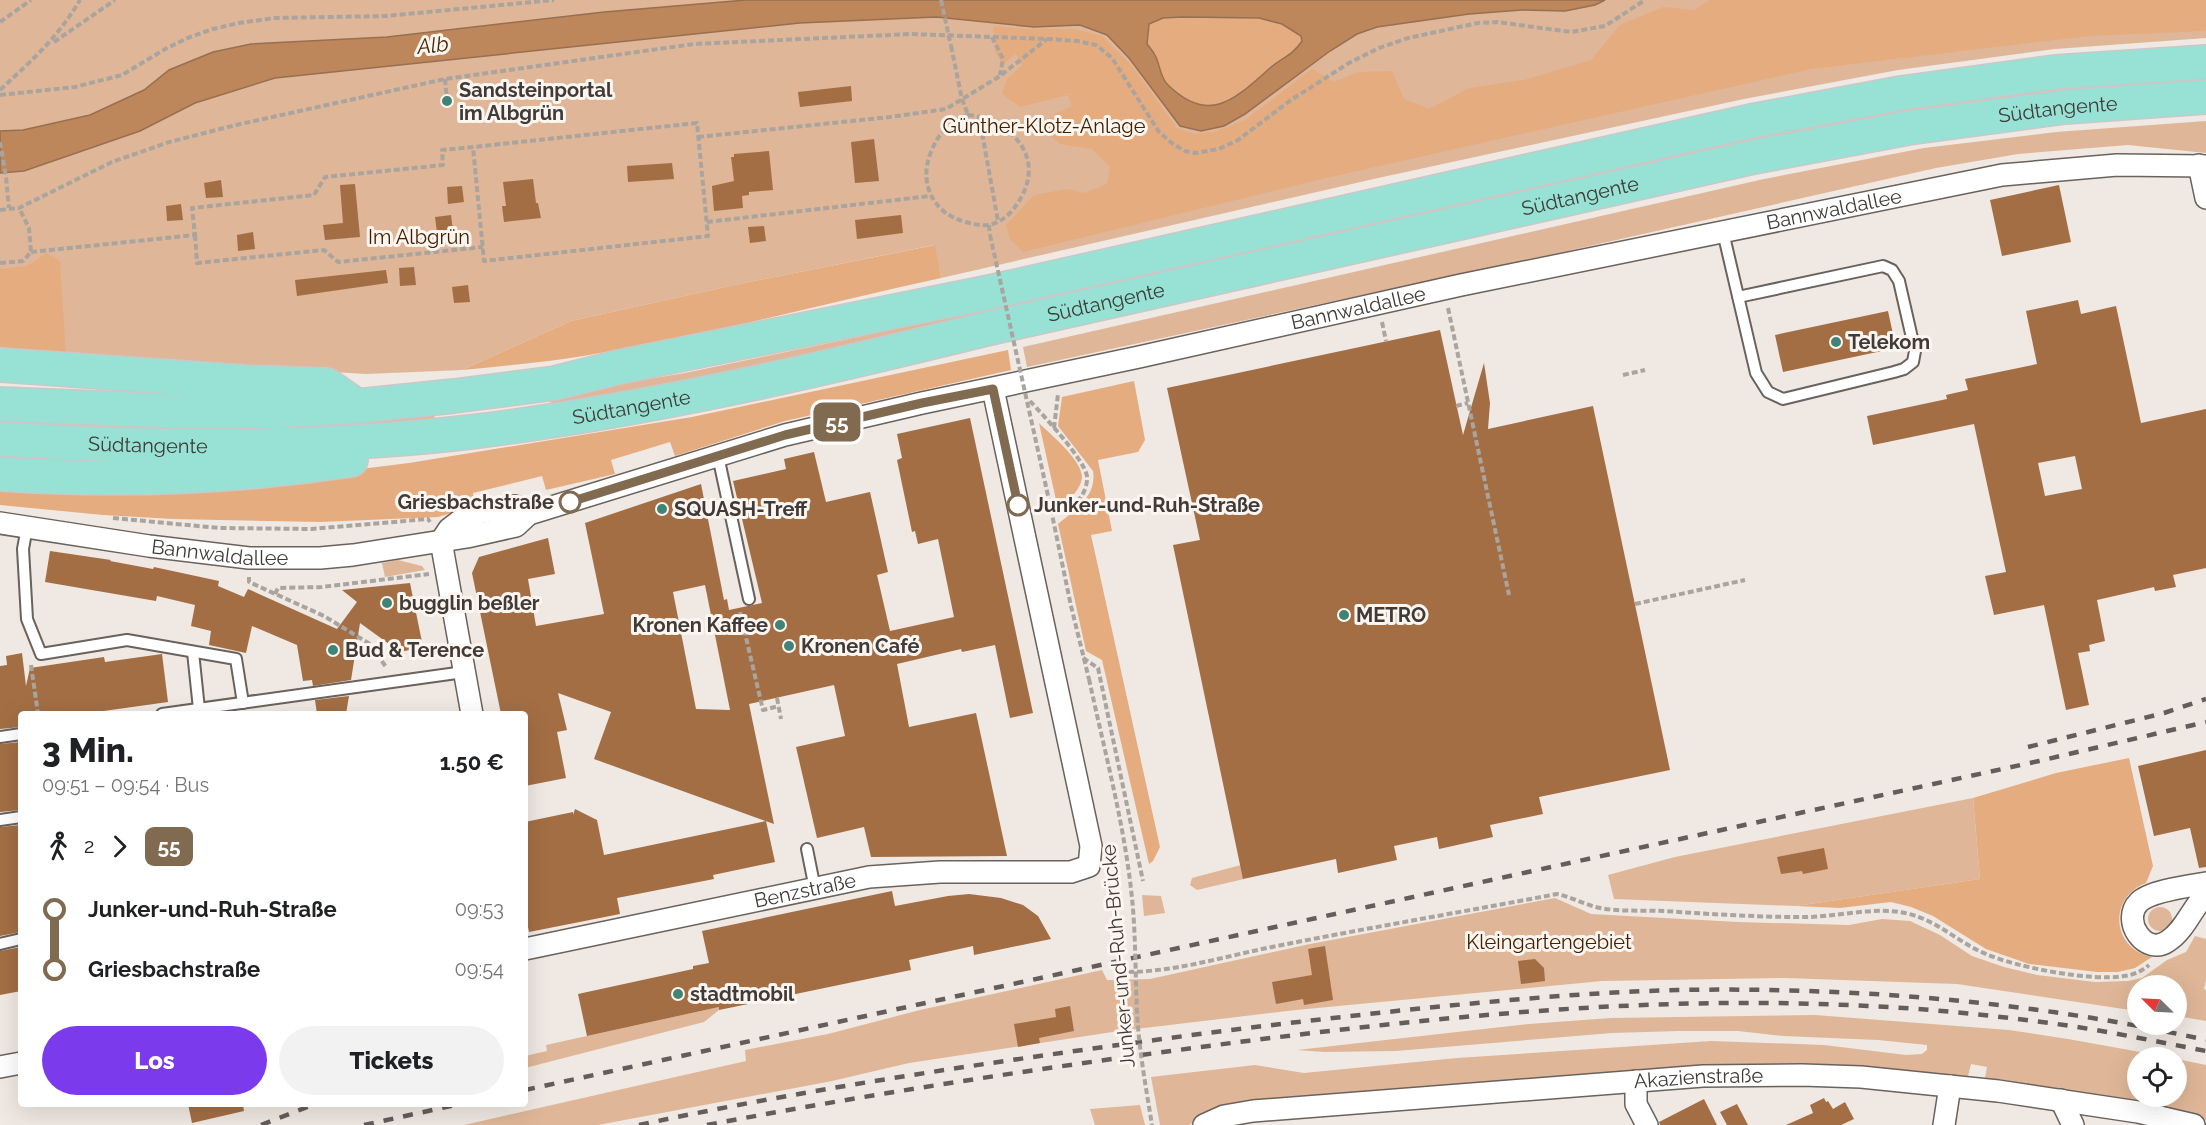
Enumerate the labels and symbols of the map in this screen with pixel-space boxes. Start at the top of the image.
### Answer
water label: Alb [415,31,450,59]
place label: Sandsteinportal im Albgrün [459,78,613,125]
street label: Südtangente [1997,91,2119,128]
marker: Sandsteinportal im Albgrün [440,94,454,108]
park label: Günther-Klotz-Anlage [943,114,1146,138]
street label: Südtangente [1519,171,1641,221]
street label: Bannwaldallee [1764,184,1904,235]
park label: Im Albgrün [368,225,470,249]
street label: Südtangente [1045,277,1167,327]
street label: Bannwaldallee [1289,281,1428,335]
place label: Telekom [1848,330,1930,354]
marker: Telekom [1829,335,1843,349]
street label: Südtangente [571,385,693,429]
line badge: 55 [810,402,864,442]
street label: Südtangente [88,432,208,458]
place label: Griesbachstraße [397,490,554,514]
marker: Griesbachstraße [559,491,581,513]
place label: Junker-und-Ruh-Straße [1034,493,1260,517]
marker: Junker-und-Ruh-Straße [1007,494,1029,516]
place label: SQUASH-Treff [674,497,808,521]
marker: SQUASH-Treff [655,502,669,516]
street label: Bannwaldallee [150,534,289,570]
place label: bugglin beßler [399,591,540,615]
marker: bugglin beßler [380,596,394,610]
place label: METRO [1356,603,1426,627]
marker: METRO [1337,608,1351,622]
place label: Kronen Kaffee [633,613,768,637]
marker: Kronen Kaffee [773,618,787,632]
place label: Kronen Café [801,634,919,658]
place label: Bud & Terence [345,638,484,662]
marker: Kronen Café [782,639,796,653]
marker: Bud & Terence [326,643,340,657]
street label: Junker-und-Ruh-Brücke [1096,843,1140,1069]
street label: Benzstraße [752,868,858,913]
park label: Kleingartengebiet [1466,930,1632,954]
north arrow [2127,975,2187,1035]
place label: stadtmobil [690,982,795,1006]
marker: stadtmobil [671,987,685,1001]
street label: Akazienstraße [1633,1063,1763,1093]

